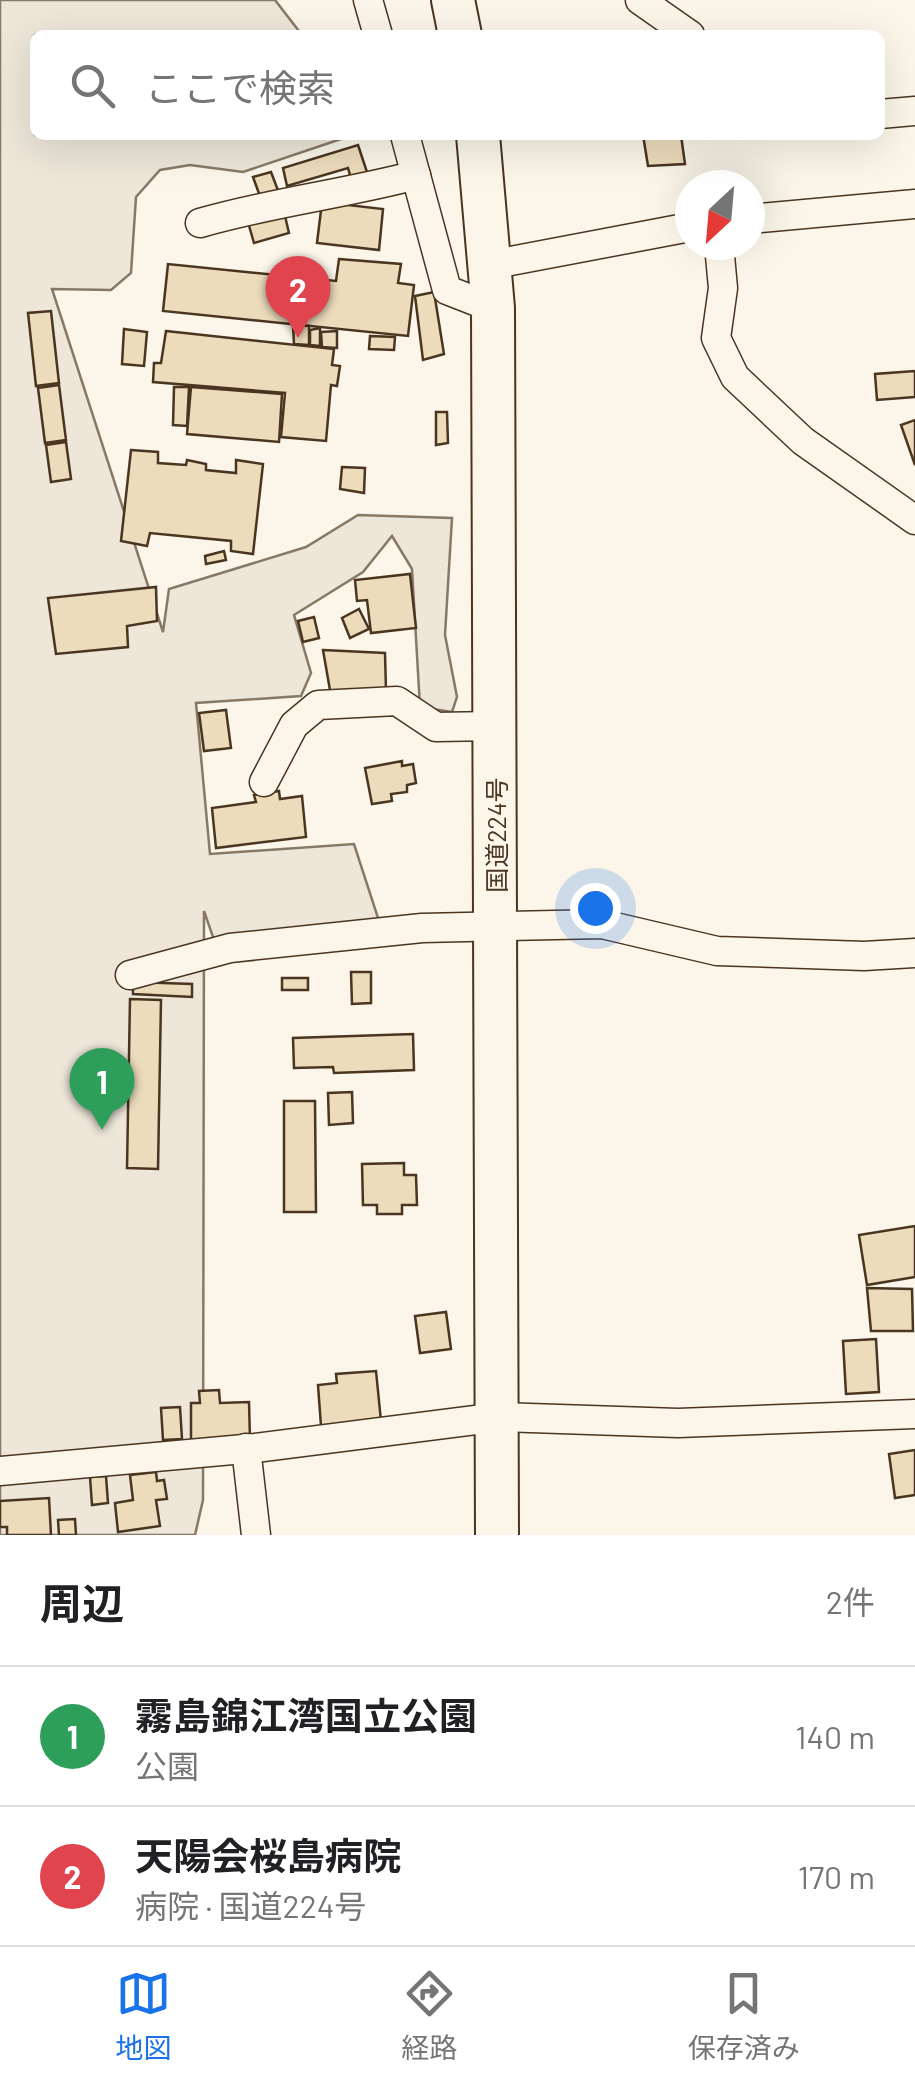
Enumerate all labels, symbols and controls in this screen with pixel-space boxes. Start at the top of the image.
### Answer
search box [30,30,885,140]
icon: search [65,58,120,113]
text: ここで検索 [145,64,335,110]
north arrow [675,170,765,260]
pin: 2 [266,255,330,338]
street label: 国道224号 [481,777,511,893]
your location [570,883,621,934]
pin: 1 [70,1048,134,1130]
text: 周辺 [40,1577,124,1627]
text: 2件 [826,1582,875,1620]
text: 霧島錦江湾国立公園 [135,1692,477,1738]
text: 1 [67,1717,78,1755]
text: 140 m [795,1717,875,1755]
text: 公園 [135,1746,199,1784]
text: 天陽会桜島病院 [135,1832,401,1878]
text: 2 [64,1857,81,1895]
text: 170 m [798,1857,875,1895]
text: 病院 · 国道224号 [135,1886,366,1924]
tab: 地図 [115,1966,171,2066]
tab: 経路 [401,1966,458,2066]
tab: 保存済み [688,1966,800,2066]

